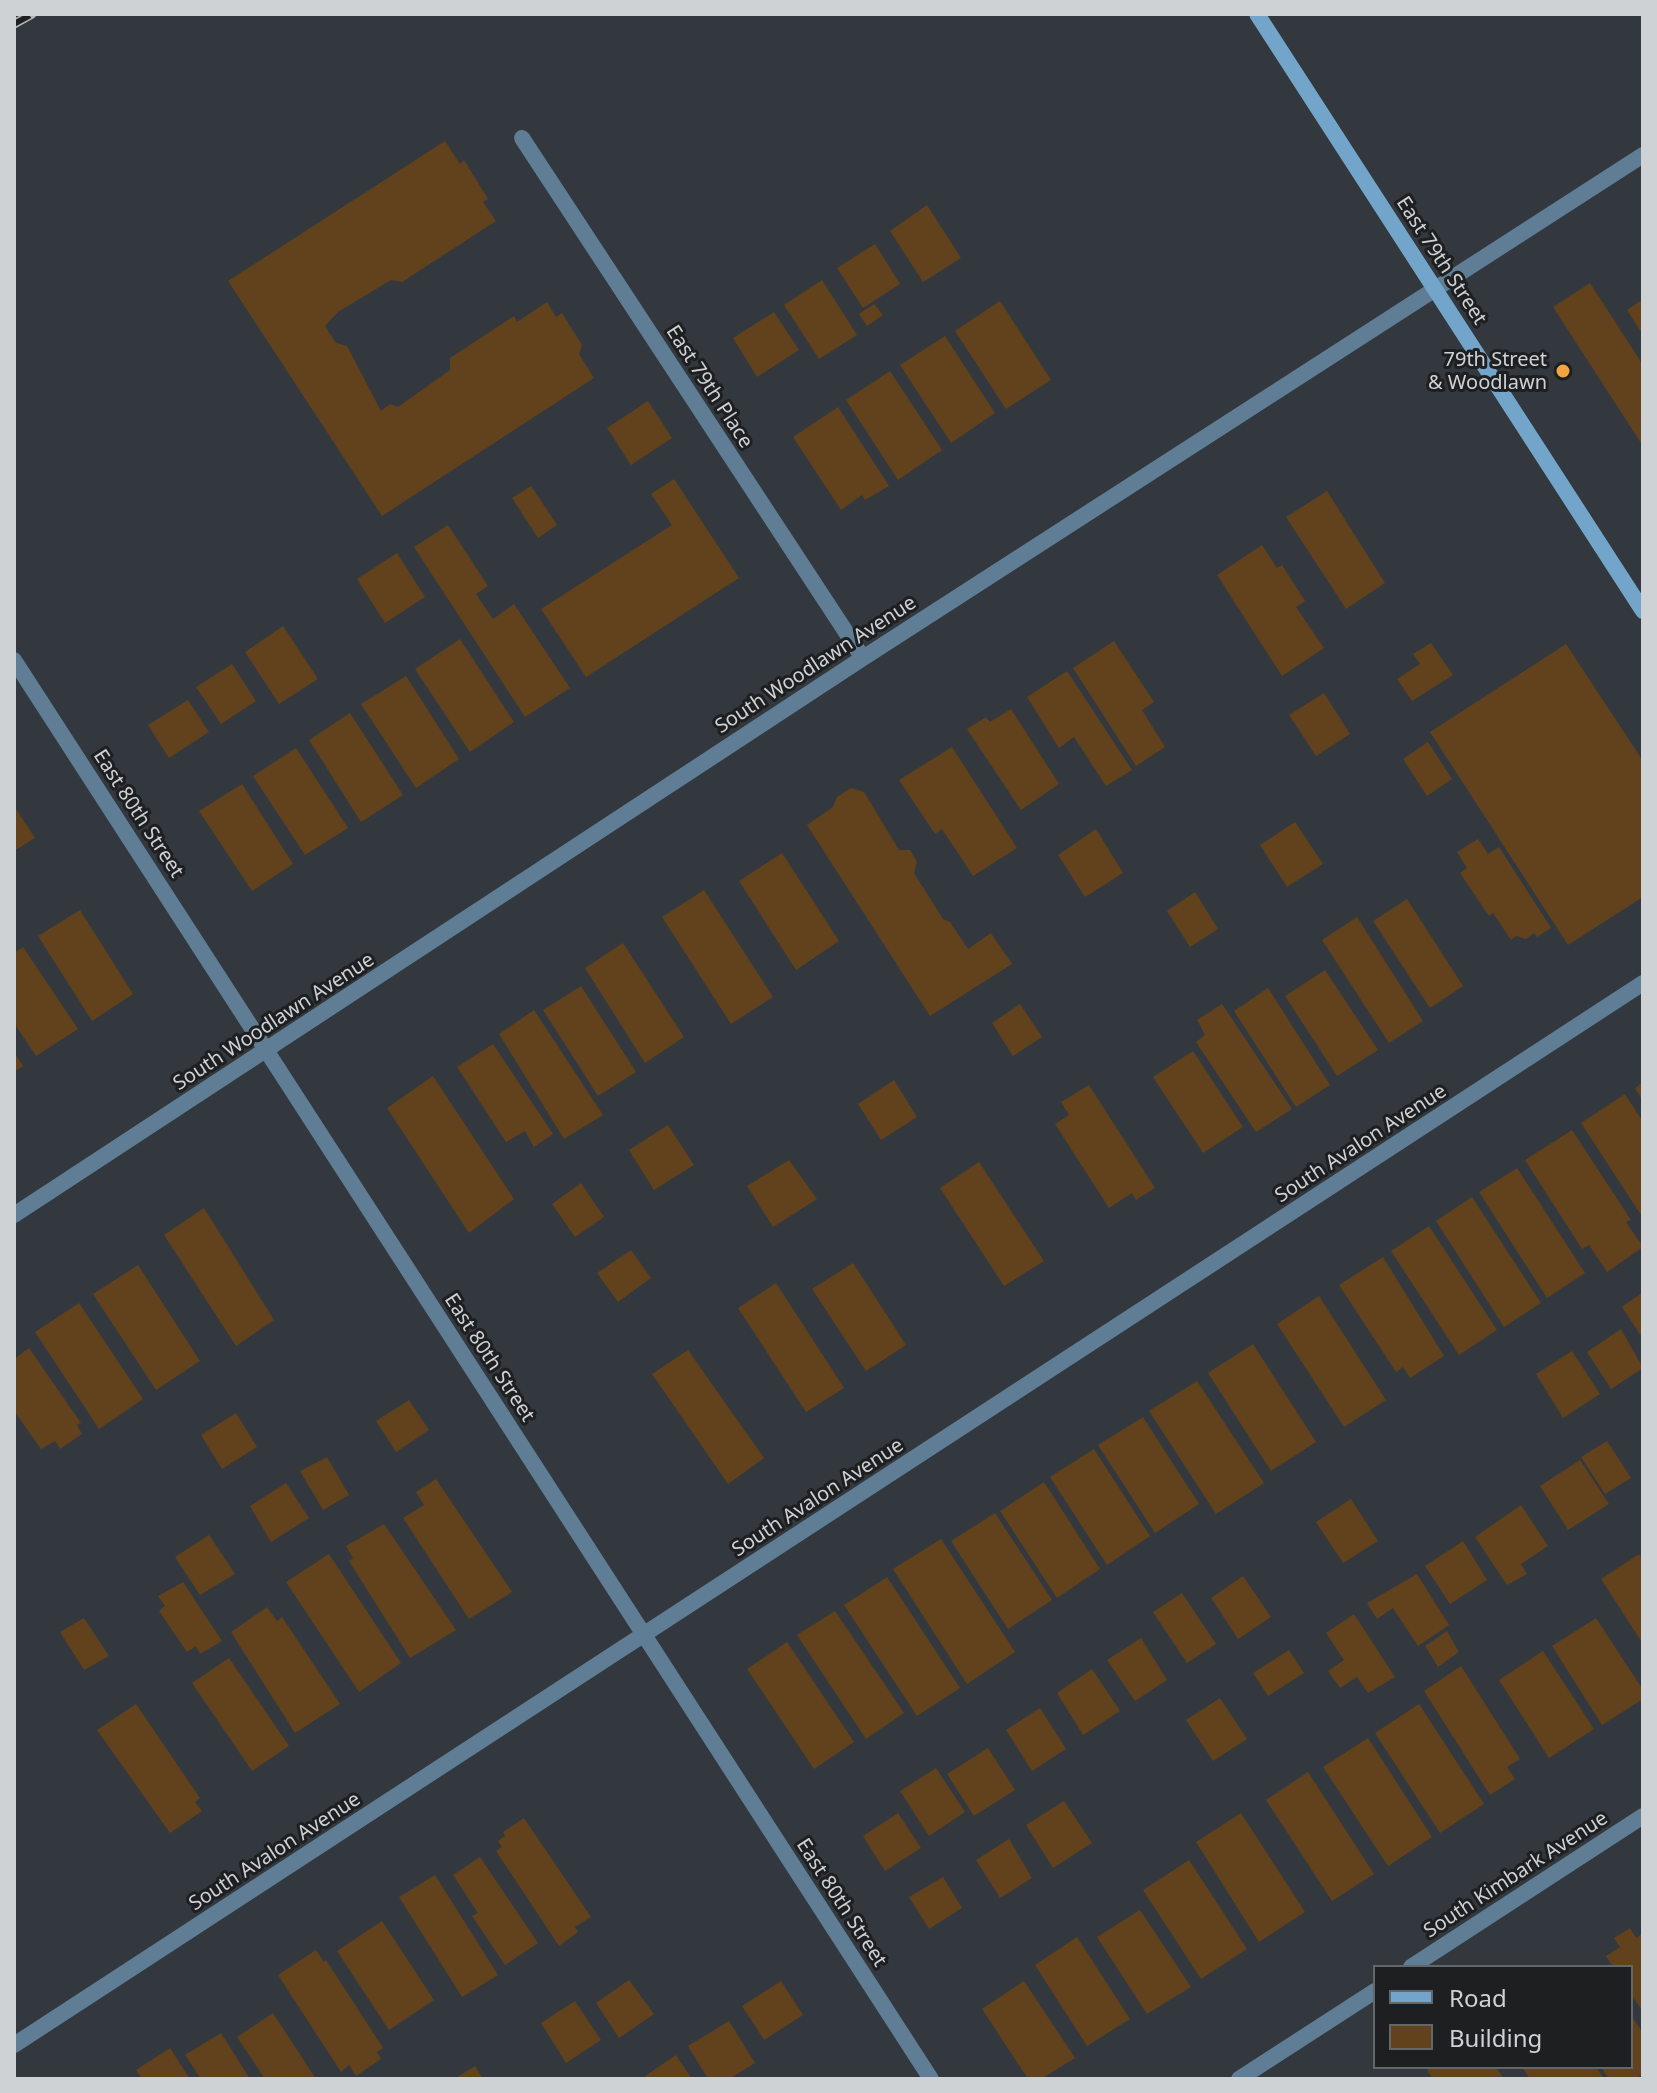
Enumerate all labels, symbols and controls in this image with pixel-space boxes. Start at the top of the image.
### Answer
street label: East 79th Street [1391,192,1491,330]
street label: East 79th Place [660,321,758,453]
place label: 79th Street & Woodlawn [1428,348,1547,395]
marker: 79th Street & Woodlawn [1554,362,1572,380]
street label: South Woodlawn Avenue [711,591,921,739]
street label: East 80th Street [88,745,188,883]
street label: South Woodlawn Avenue [169,948,379,1096]
street label: South Avalon Avenue [1271,1080,1451,1208]
street label: East 80th Street [439,1289,539,1427]
street label: South Avalon Avenue [728,1434,908,1562]
street label: South Avalon Avenue [185,1788,365,1916]
street label: South Kimbark Avenue [1420,1807,1612,1943]
street label: East 80th Street [791,1834,891,1972]
legend [1373,1965,1633,2069]
text: Road [1449,1981,1507,2014]
text: Building [1449,2021,1542,2054]

